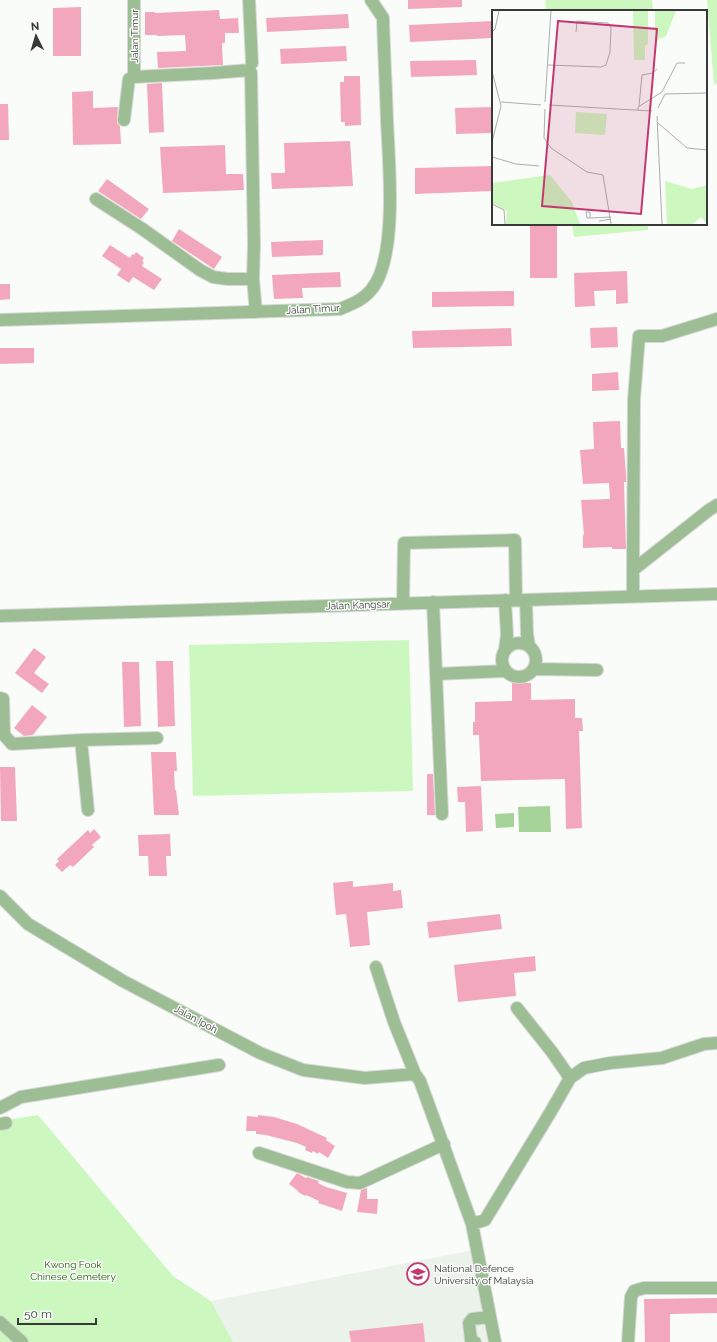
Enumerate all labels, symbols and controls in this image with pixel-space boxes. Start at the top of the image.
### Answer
street label: Jalan Timur [129,9,140,63]
inset map [492,10,707,225]
north arrow [16,16,56,56]
text: N [30,20,40,33]
street label: Jalan Timur [286,302,340,316]
street label: Jalan Kangsar [326,598,391,612]
street label: Jalan Ipoh [173,1003,220,1035]
park label: Kwong Fook Chinese Cemetery [30,1259,116,1282]
school or university icon: National Defence University of Malaysia [405,1261,431,1287]
place label: National Defence University of Malaysia [434,1263,534,1286]
scale bar [18,1300,96,1326]
text: 50 m [24,1307,52,1321]

